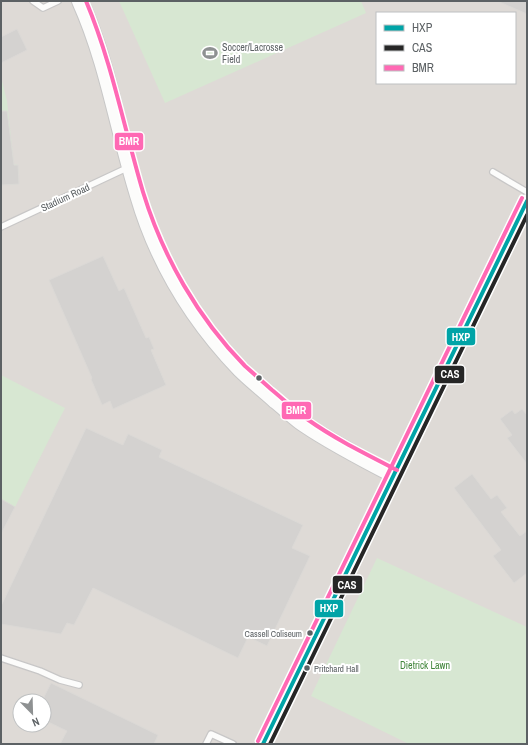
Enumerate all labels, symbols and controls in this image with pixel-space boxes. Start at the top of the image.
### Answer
legend [376,12,516,84]
text: HXP [412,20,433,36]
text: CAS [412,40,433,56]
place label: Soccer/Lacrosse Field [222,41,284,66]
sports icon: Soccer/Lacrosse Field [201,44,219,62]
text: BMR [412,60,434,76]
line badge: BMR [114,132,144,151]
text: BMR [119,134,140,148]
street label: Stadium Road [39,180,92,214]
line badge: HXP [446,327,476,346]
text: HXP [452,330,470,344]
line badge: CAS [434,365,465,384]
text: CAS [440,367,460,381]
unlabelled marker [254,373,264,383]
line badge: BMR [281,401,312,420]
text: BMR [286,403,307,417]
line badge: CAS [332,575,363,594]
text: CAS [337,578,357,592]
line badge: HXP [314,599,344,618]
text: HXP [320,601,338,615]
place label: Cassell Coliseum [245,628,302,640]
marker: Cassell Coliseum [305,628,315,638]
park label: Dietrick Lawn [400,659,450,672]
marker: Pritchard Hall [302,663,312,673]
place label: Pritchard Hall [314,663,359,675]
north arrow [12,693,52,733]
text: N [30,714,42,730]

